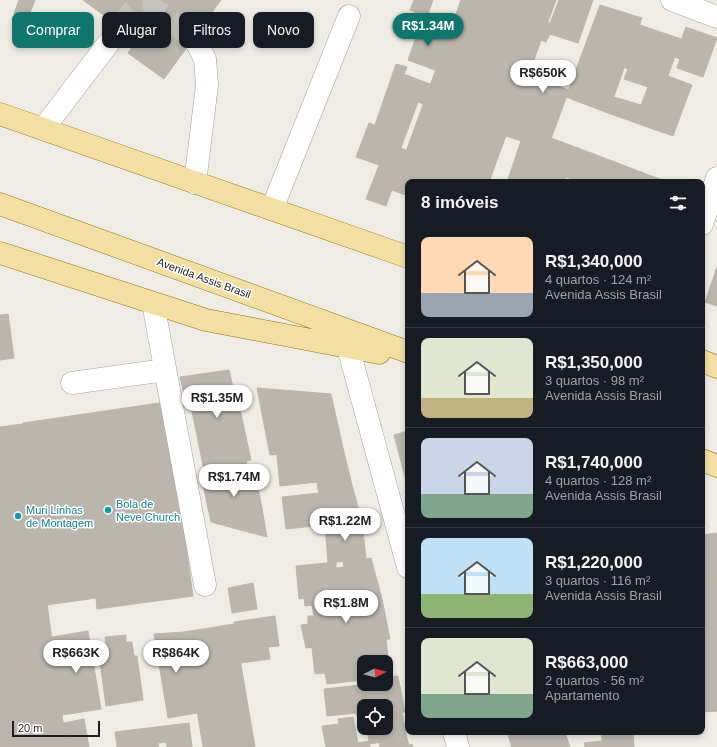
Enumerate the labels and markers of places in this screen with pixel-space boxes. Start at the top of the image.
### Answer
pin: R$1.34M [391,13,465,47]
pin: R$650K [510,60,576,94]
pin: R$1.35M [180,385,254,419]
pin: R$1.74M [197,464,271,498]
place label: Bola de Neve Church [116,498,180,523]
place label: Muri Linhas de Montagem [26,504,93,529]
marker: Bola de Neve Church [103,505,113,515]
pin: R$1.22M [308,508,382,542]
marker: Muri Linhas de Montagem [13,511,23,521]
pin: R$1.8M [313,590,379,624]
pin: R$663K [43,640,109,674]
pin: R$864K [143,640,209,674]

